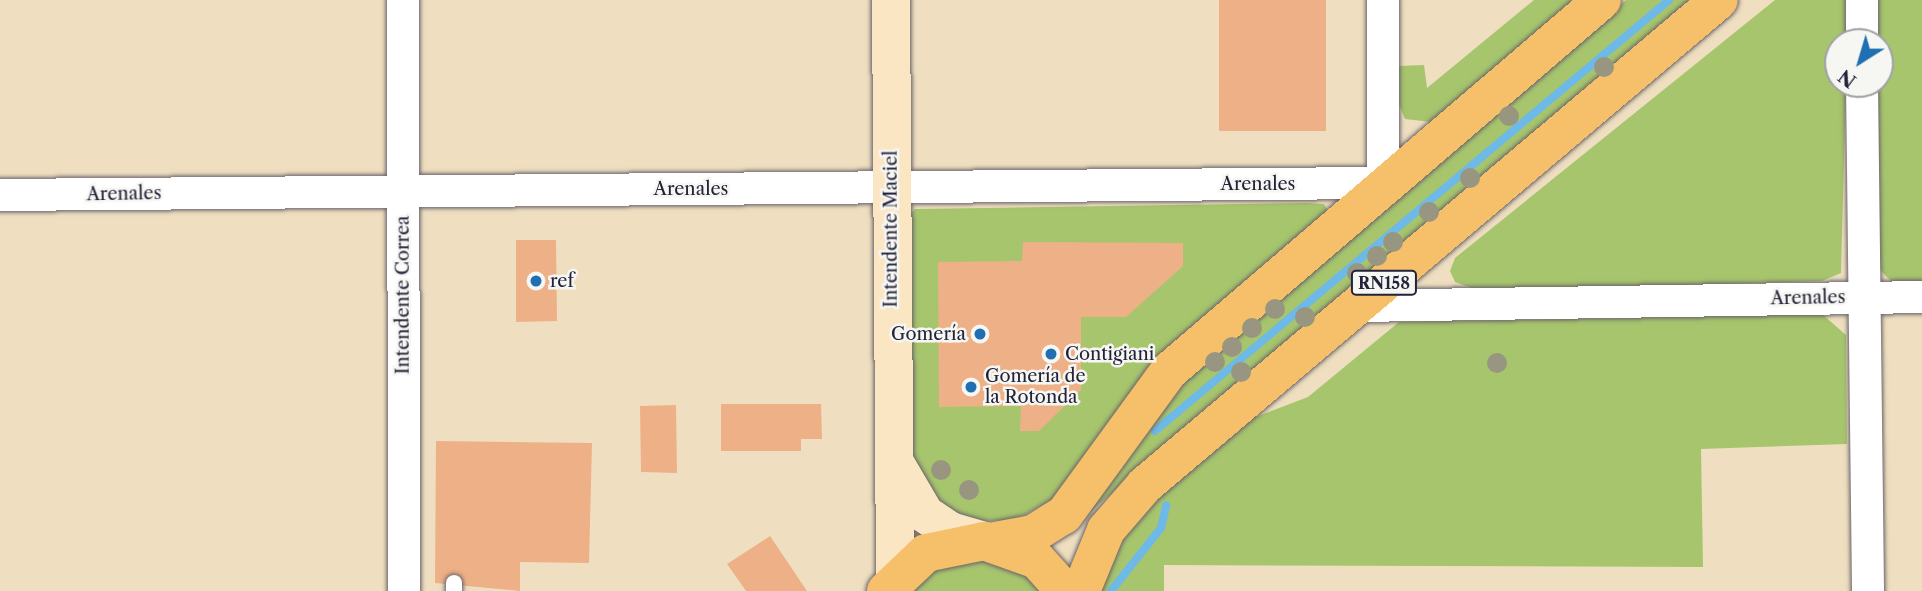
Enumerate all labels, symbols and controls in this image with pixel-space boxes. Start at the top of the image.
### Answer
north arrow [1824,28,1894,98]
text: N [1834,64,1861,93]
street label: Intendente Maciel [880,150,902,308]
street label: Arenales [1221,173,1295,195]
street label: Arenales [654,178,728,200]
street label: Arenales [86,183,162,205]
street label: Intendente Correa [392,216,414,374]
place label: ref [550,270,574,292]
road number: RN158 [1351,270,1417,296]
marker: ref [528,273,544,289]
street label: Arenales [1770,287,1846,309]
place label: Gomería [891,323,966,345]
marker: Gomería [972,326,988,342]
place label: Contigiani [1065,343,1154,365]
marker: Contigiani [1043,346,1059,362]
place label: Gomería de la Rotonda [985,366,1086,408]
marker: Gomería de la Rotonda [963,379,979,395]

